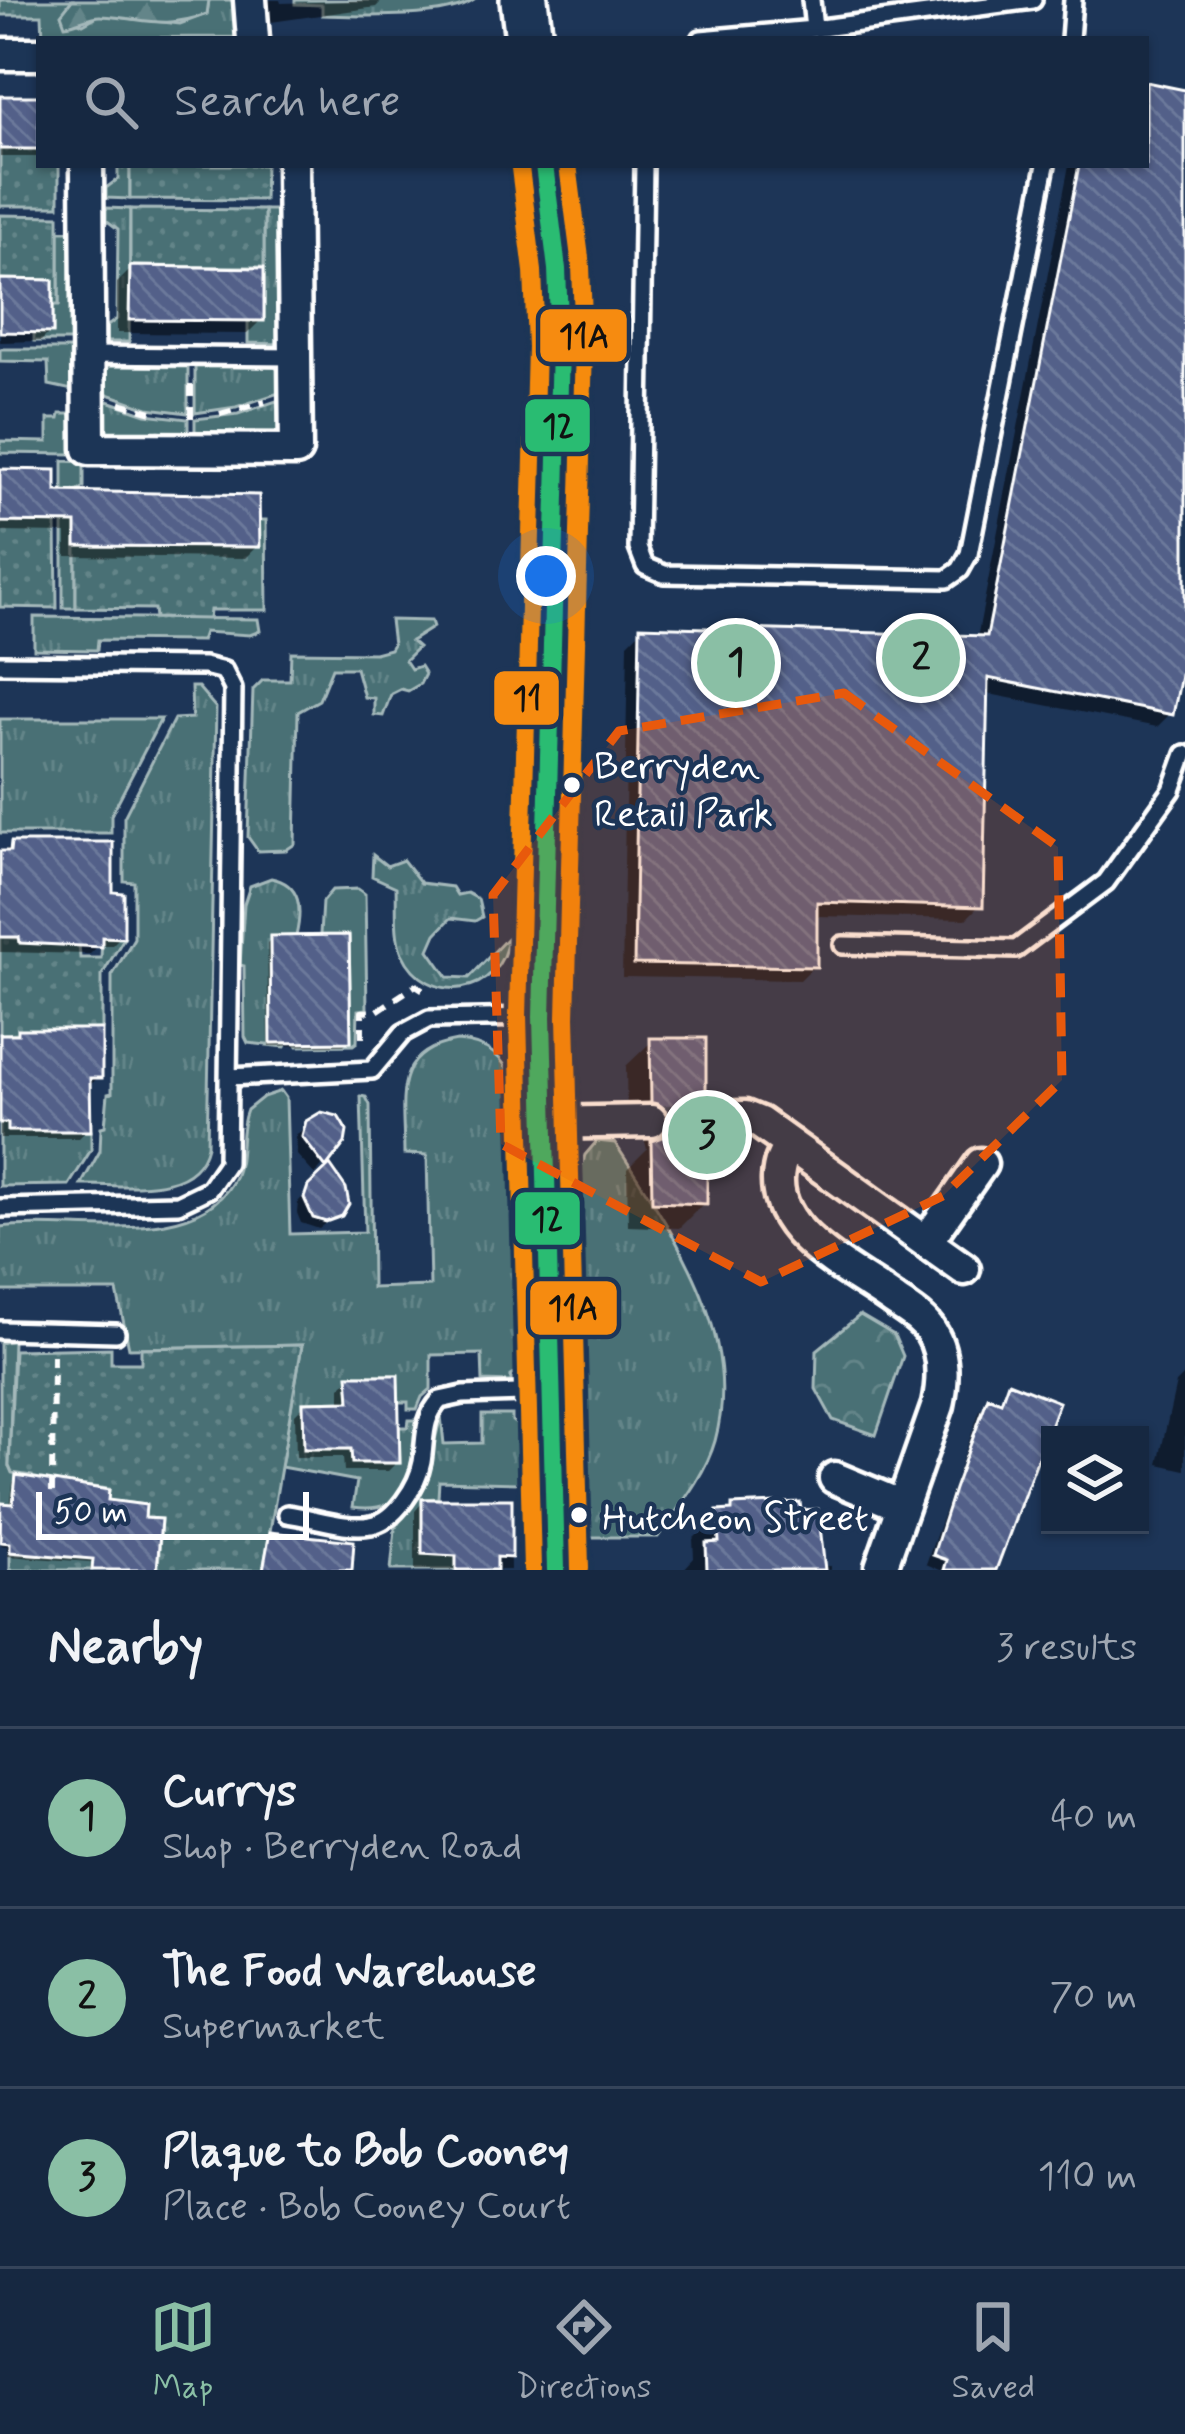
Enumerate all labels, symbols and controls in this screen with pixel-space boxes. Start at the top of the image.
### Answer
search box [36,36,1149,168]
icon: search [78,69,144,135]
text: Search here [174,73,401,132]
line badge: 11A [538,307,629,364]
text: 11A [559,316,609,360]
line badge: 12 [523,397,592,454]
text: 12 [542,406,574,450]
your location [516,546,576,606]
pin: 2 [882,613,960,703]
pin: 1 [697,618,775,708]
line badge: 11 [492,669,561,727]
text: 11 [513,678,541,722]
place label: Berryden Retail Park [594,742,773,841]
marker: Berryden Retail Park [561,774,583,796]
pin: 3 [668,1090,746,1180]
line badge: 12 [513,1190,582,1247]
text: 12 [531,1199,563,1243]
line badge: 11A [528,1279,619,1337]
text: 11A [548,1288,598,1332]
map controls [1041,1426,1149,1534]
button: layers [1041,1426,1149,1534]
scale bar [36,1486,309,1539]
text: 50 m [54,1491,128,1535]
place label: Hutcheon Street [602,1494,869,1545]
marker: Hutcheon Street [568,1504,590,1526]
text: Nearby [48,1615,203,1681]
text: 3 results [996,1623,1137,1674]
text: Currys [162,1763,297,1822]
text: 1 [78,1792,96,1843]
text: 40 m [1050,1792,1137,1843]
text: Shop · Berryden Road [162,1822,522,1873]
text: The Food Warehouse [162,1943,537,2002]
text: 2 [77,1972,97,2023]
text: 70 m [1049,1972,1137,2023]
text: Supermarket [162,2002,385,2053]
text: Plaque to Bob Cooney [162,2123,569,2182]
text: 3 [78,2152,96,2203]
text: 110 m [1038,2152,1137,2203]
text: Place · Bob Cooney Court [162,2182,571,2233]
tab: Map [150,2294,216,2410]
tab: Directions [516,2294,652,2410]
tab: Saved [952,2294,1035,2410]

